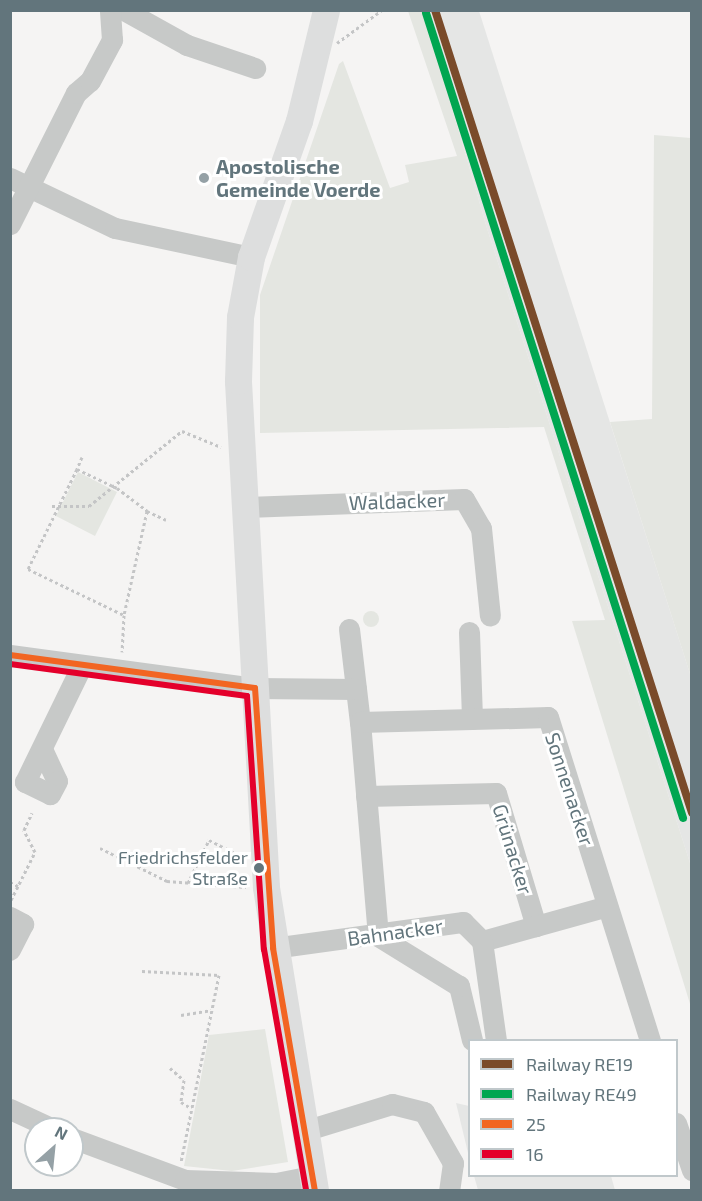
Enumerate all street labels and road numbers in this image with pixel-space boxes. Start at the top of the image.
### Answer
street label: Waldacker [348,487,446,515]
street label: Sonnenacker [540,729,600,849]
street label: Grünacker [488,801,538,897]
street label: Bahnacker [346,913,444,951]

